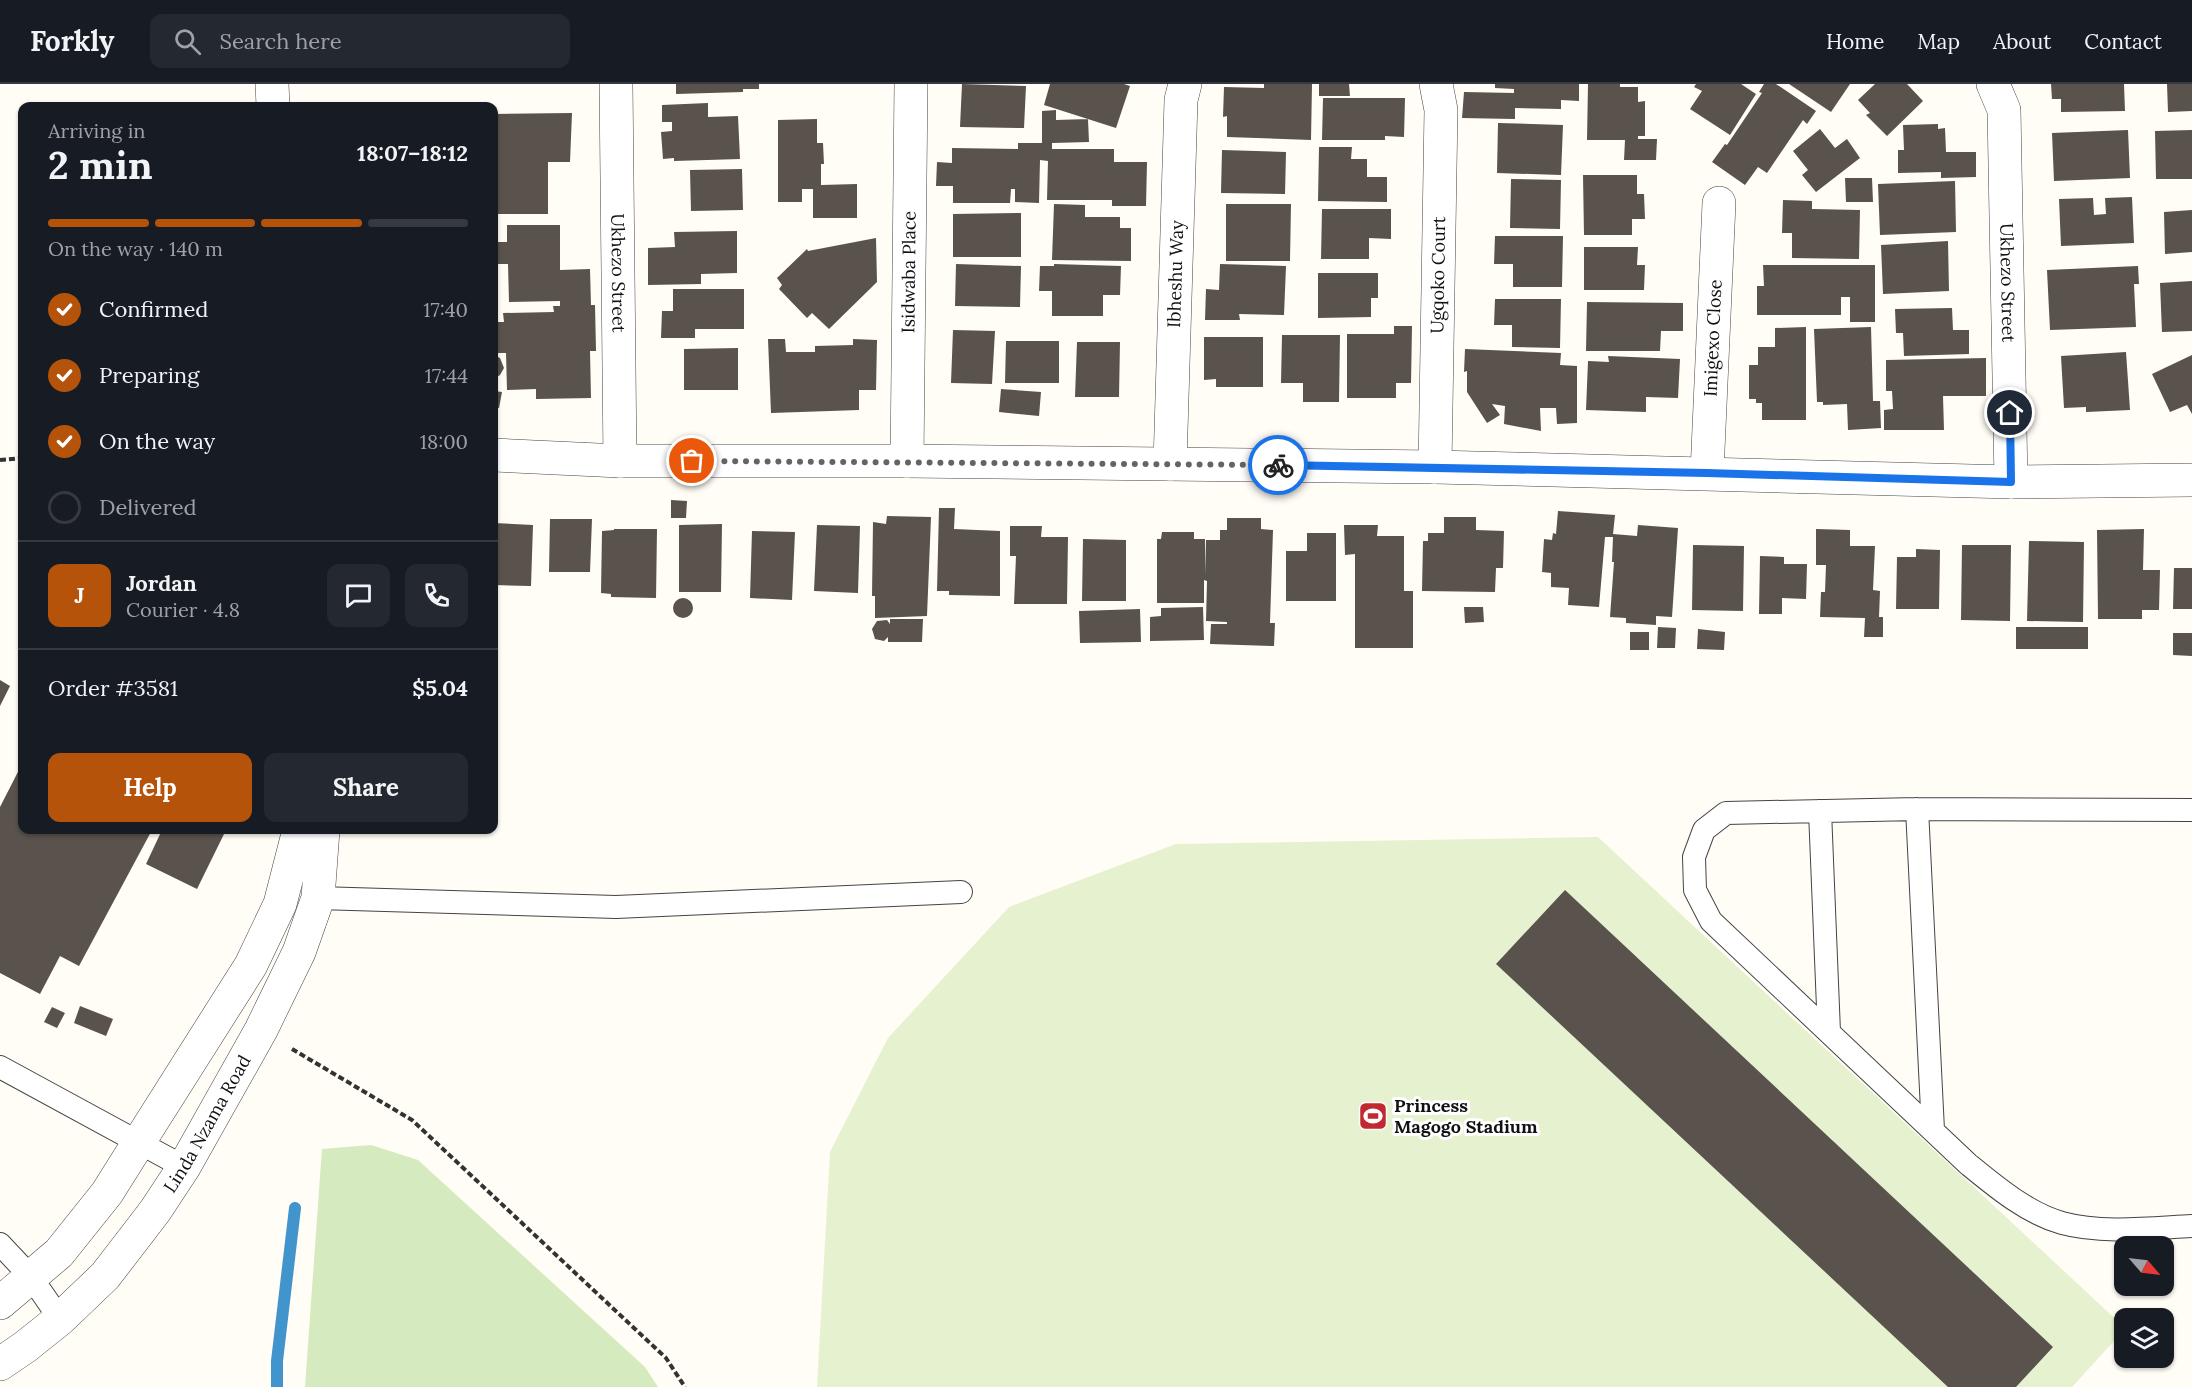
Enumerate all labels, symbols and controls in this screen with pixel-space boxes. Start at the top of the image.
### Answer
search box [150,14,570,68]
text: Forkly [30,23,114,59]
icon: search [171,25,204,58]
text: Search here [219,27,342,55]
text: Home [1826,28,1884,55]
text: Map [1917,28,1960,55]
text: About [1993,28,2051,55]
text: Contact [2084,28,2162,55]
text: Arriving in [48,118,145,143]
text: 18:07–18:12 [357,139,468,167]
text: 2 min [48,140,153,190]
street label: Isidwaba Place [896,210,921,333]
street label: Ukhezo Street [606,213,631,333]
street label: Ugqoko Court [1425,216,1450,334]
street label: Ibheshu Way [1162,219,1188,328]
street label: Ukhezo Street [1995,223,2020,343]
text: On the way · 140 m [48,236,223,261]
street label: Imigexo Close [1698,279,1727,397]
icon: check [48,293,81,326]
text: Confirmed [99,295,208,323]
text: 17:40 [423,297,468,322]
icon: check [48,359,81,392]
text: Preparing [99,361,199,389]
text: 17:44 [425,363,468,388]
pin [1984,387,2035,438]
icon: home [1993,396,2026,429]
icon: check [48,425,81,458]
text: On the way [99,427,215,455]
text: 18:00 [420,429,468,454]
pin [666,435,717,486]
courier [1248,435,1308,495]
icon: bag [675,444,708,477]
icon: bike [1262,449,1295,482]
text: Delivered [99,493,197,521]
button: chat [327,564,390,627]
button: phone [405,564,468,627]
text: Jordan [126,569,197,597]
text: J [75,581,84,609]
text: Courier · 4.8 [126,597,240,622]
text: Order #3581 [48,674,178,702]
text: $5.04 [412,674,468,702]
button: Help [48,753,252,822]
button: Share [264,753,468,822]
street label: Linda Nzama Road [158,1051,256,1197]
place label: Princess Magogo Stadium [1394,1094,1538,1138]
sports icon: Princess Magogo Stadium [1357,1100,1389,1132]
north arrow [2114,1236,2174,1296]
map controls [2114,1236,2174,1368]
button: layers [2114,1308,2174,1368]

